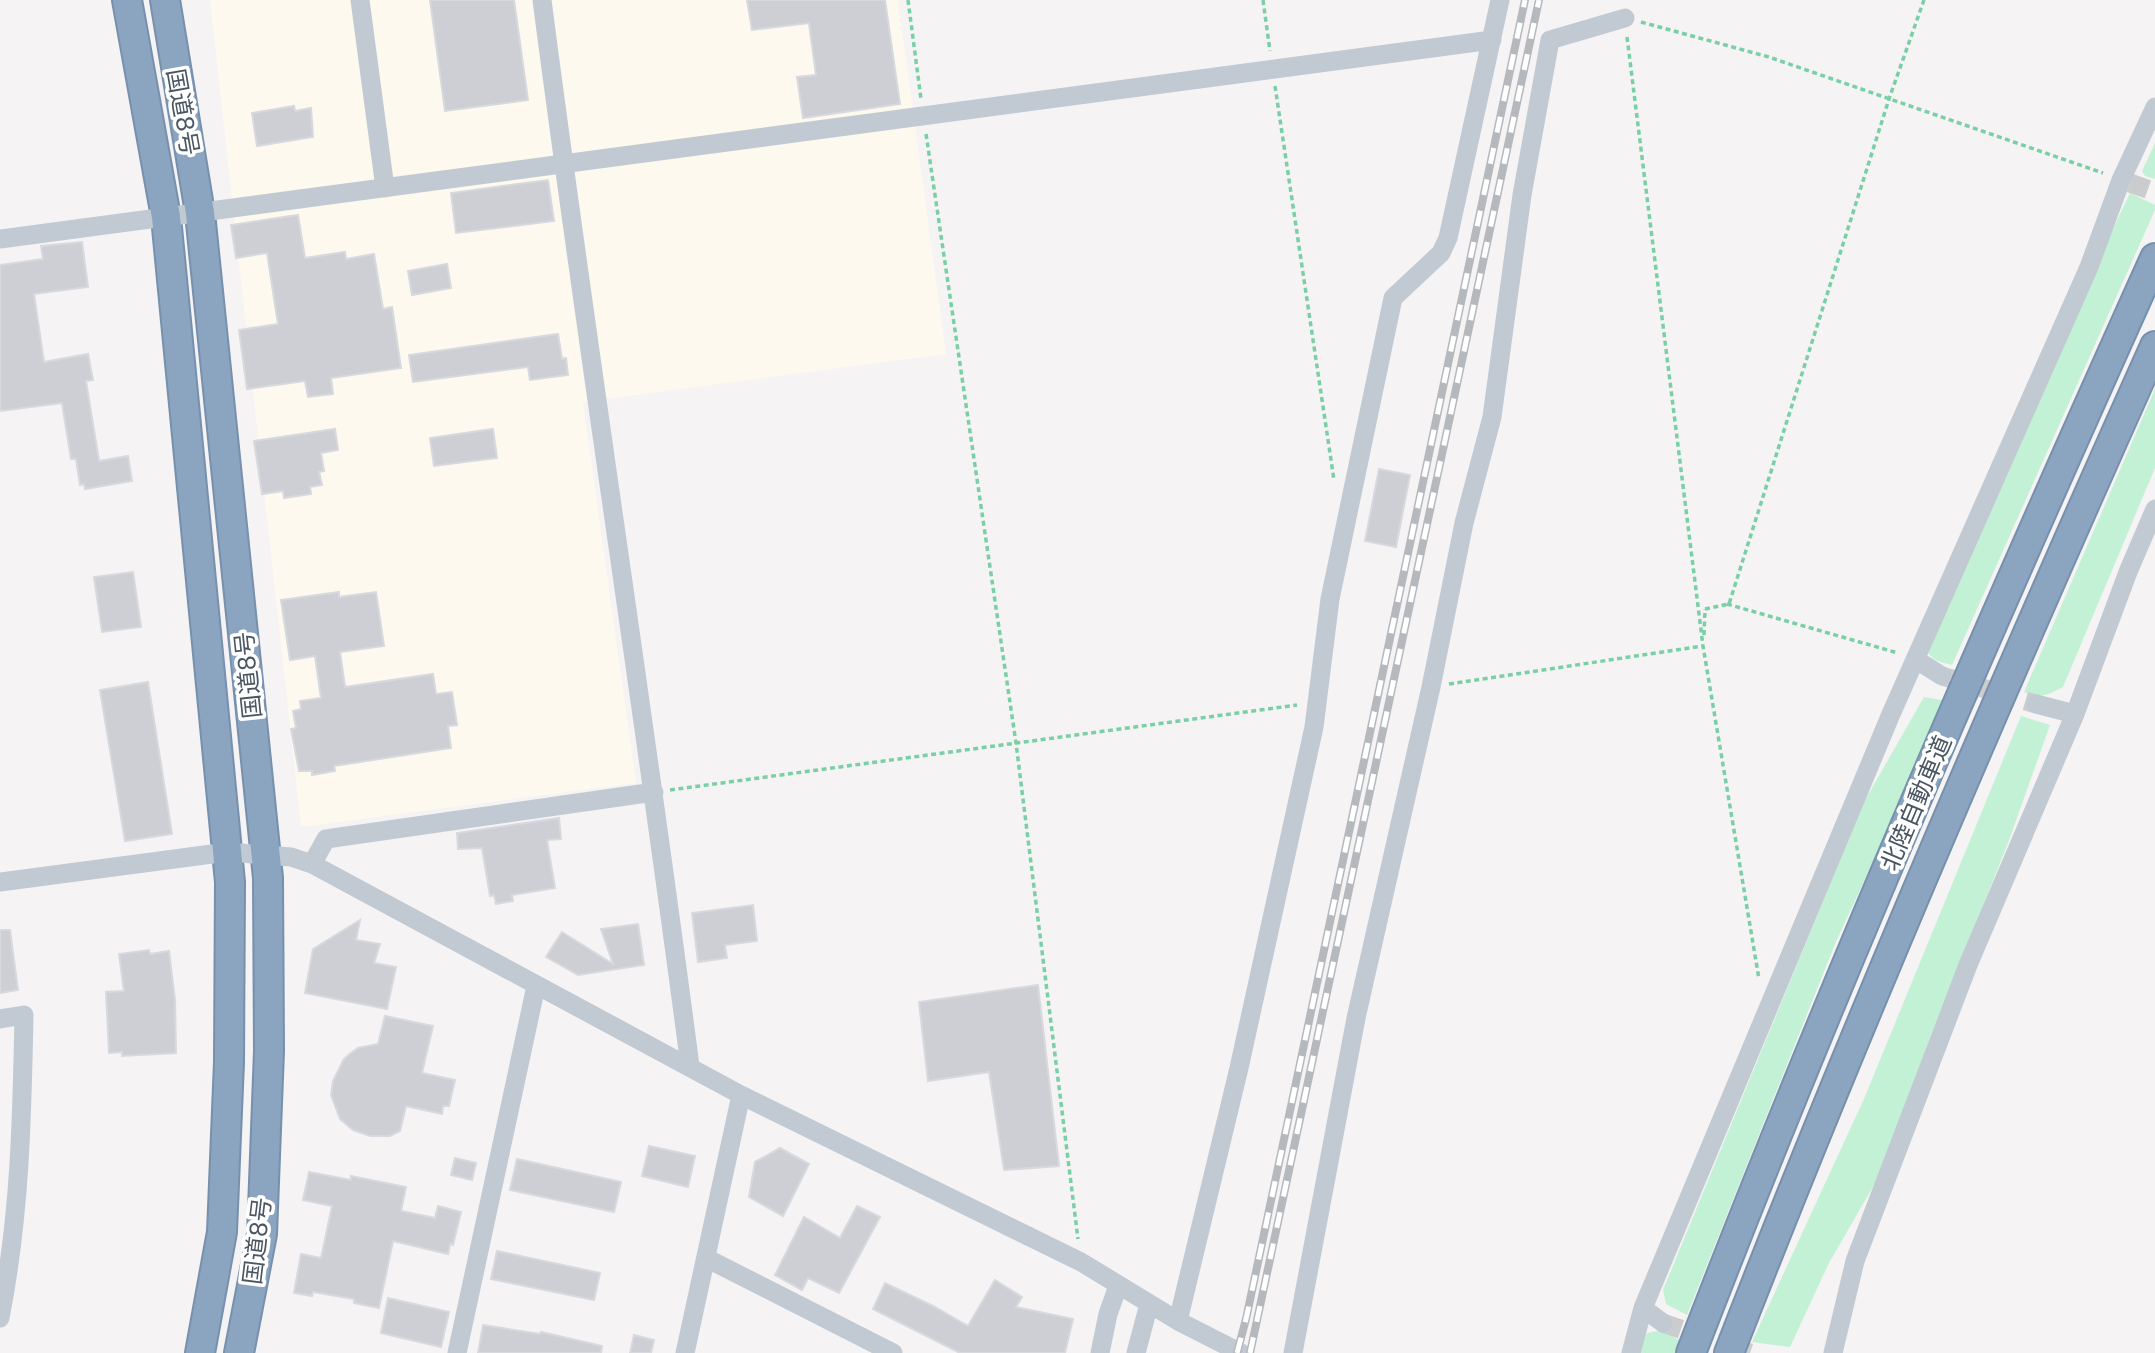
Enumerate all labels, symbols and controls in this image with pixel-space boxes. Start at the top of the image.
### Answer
street label: 国道8号 [159,66,207,158]
street label: 国道8号 [227,630,269,720]
street label: 北陸自動車道 [1873,730,1959,876]
street label: 国道8号 [235,1196,279,1286]

